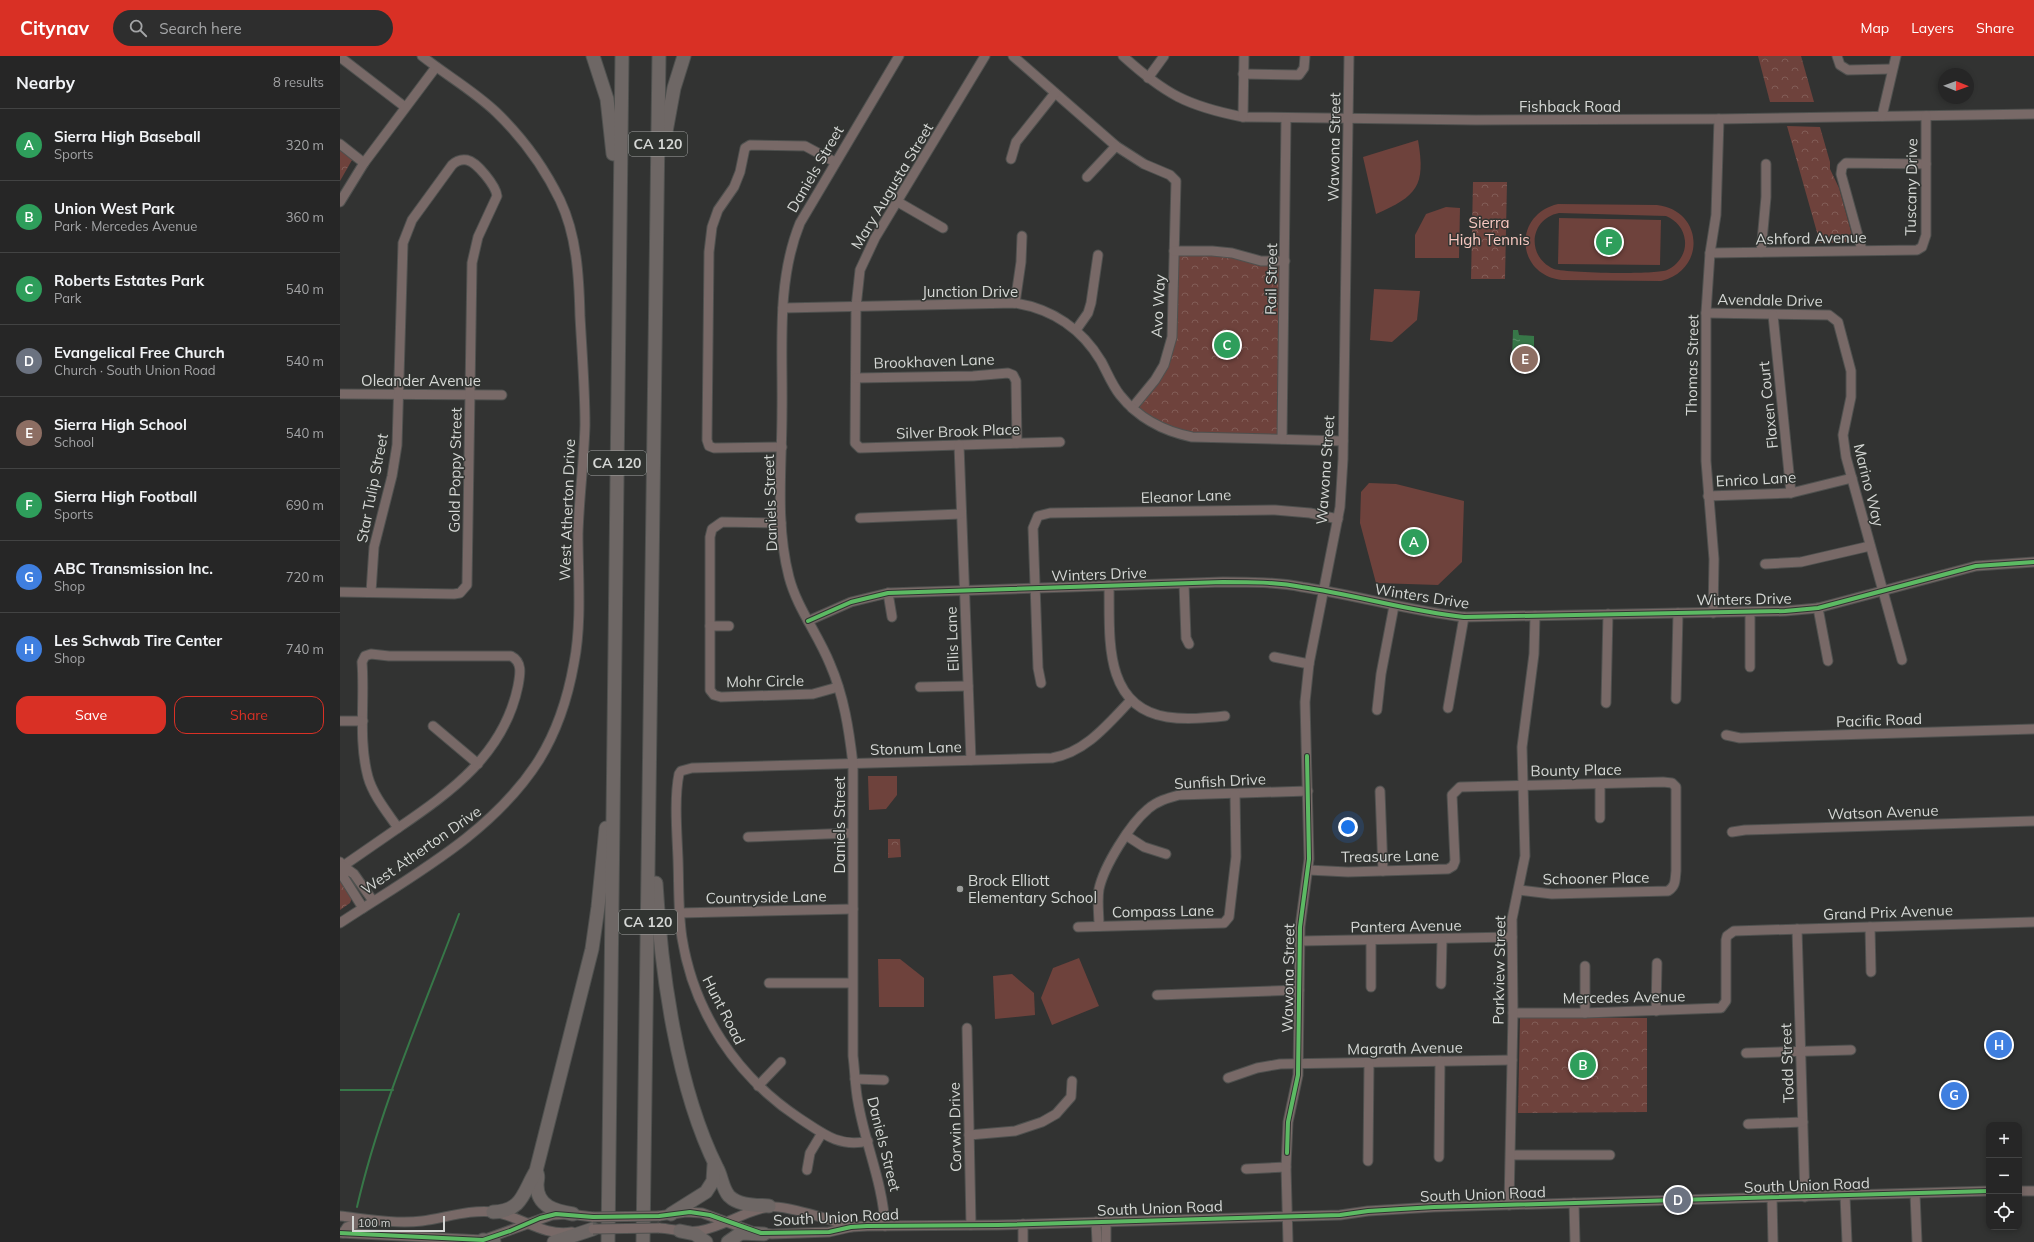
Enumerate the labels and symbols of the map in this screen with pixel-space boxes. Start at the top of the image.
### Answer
north arrow [1938,68,1974,104]
street label: Wawona Street [1324,92,1344,202]
street label: Fishback Road [1519,97,1621,116]
street label: Mary Augusta Street [847,119,937,253]
street label: Daniels Street [782,122,848,216]
road number: CA 120 [629,132,687,156]
street label: Tuscany Drive [1901,138,1921,236]
park label: Sierra High Tennis [1448,213,1530,249]
pin: F [1596,227,1622,257]
street label: Ashford Avenue [1755,228,1867,248]
street label: Rail Street [1261,243,1281,315]
street label: Avo Way [1147,274,1169,338]
street label: Junction Drive [922,282,1018,301]
street label: Avendale Drive [1717,290,1823,310]
street label: Thomas Street [1682,314,1702,416]
pin: C [1214,330,1240,360]
pin: E [1512,344,1538,374]
street label: Brookhaven Lane [873,349,995,373]
street label: Flaxen Court [1754,360,1782,450]
street label: Oleander Avenue [361,371,481,390]
street label: Gold Poppy Street [444,407,466,533]
street label: Wawona Street [1312,415,1338,525]
street label: Silver Brook Place [896,419,1020,443]
street label: Star Tulip Street [352,432,392,544]
street label: West Atherton Drive [555,439,579,581]
street label: Marino Way [1850,442,1888,528]
road number: CA 120 [588,451,646,475]
street label: Daniels Street [759,454,781,552]
street label: Enrico Lane [1715,467,1797,491]
street label: Eleanor Lane [1140,485,1232,507]
pin: A [1401,527,1427,557]
street label: Winters Drive [1051,563,1147,585]
street label: Winters Drive [1373,579,1471,613]
street label: Winters Drive [1696,589,1792,609]
street label: Ellis Lane [941,606,963,672]
street label: Mohr Circle [726,671,804,691]
street label: Pacific Road [1836,709,1922,731]
street label: Stonum Lane [870,737,962,759]
street label: Bounty Place [1530,760,1622,780]
street label: Sunfish Drive [1174,769,1266,793]
street label: Daniels Street [830,776,849,874]
street label: West Atherton Drive [357,801,485,899]
street label: Watson Avenue [1827,801,1939,823]
your location [1338,817,1358,837]
street label: Treasure Lane [1341,846,1439,866]
street label: Schooner Place [1542,868,1650,888]
place label: Brock Elliott Elementary School [968,871,1097,907]
marker: Brock Elliott Elementary School [955,884,965,894]
street label: Countryside Lane [705,886,827,908]
street label: Grand Prix Avenue [1823,900,1953,924]
street label: Compass Lane [1112,901,1214,921]
road number: CA 120 [619,910,677,934]
street label: Parkview Street [1489,915,1509,1025]
street label: Pantera Avenue [1350,916,1462,936]
street label: Wawona Street [1278,923,1298,1033]
street label: Hunt Road [699,972,749,1048]
street label: Mercedes Avenue [1563,986,1685,1008]
street label: Todd Street [1776,1023,1798,1103]
pin: H [1986,1030,2012,1060]
street label: Magrath Avenue [1347,1037,1463,1059]
pin: B [1570,1050,1596,1080]
pin: G [1941,1080,1967,1110]
street label: Corwin Drive [945,1082,965,1172]
street label: Daniels Street [863,1095,905,1193]
street label: South Union Road [1744,1173,1870,1197]
street label: South Union Road [1420,1182,1546,1206]
pin: D [1665,1185,1691,1215]
street label: South Union Road [1097,1196,1223,1220]
street label: South Union Road [773,1204,899,1230]
scale bar [352,1214,445,1233]

